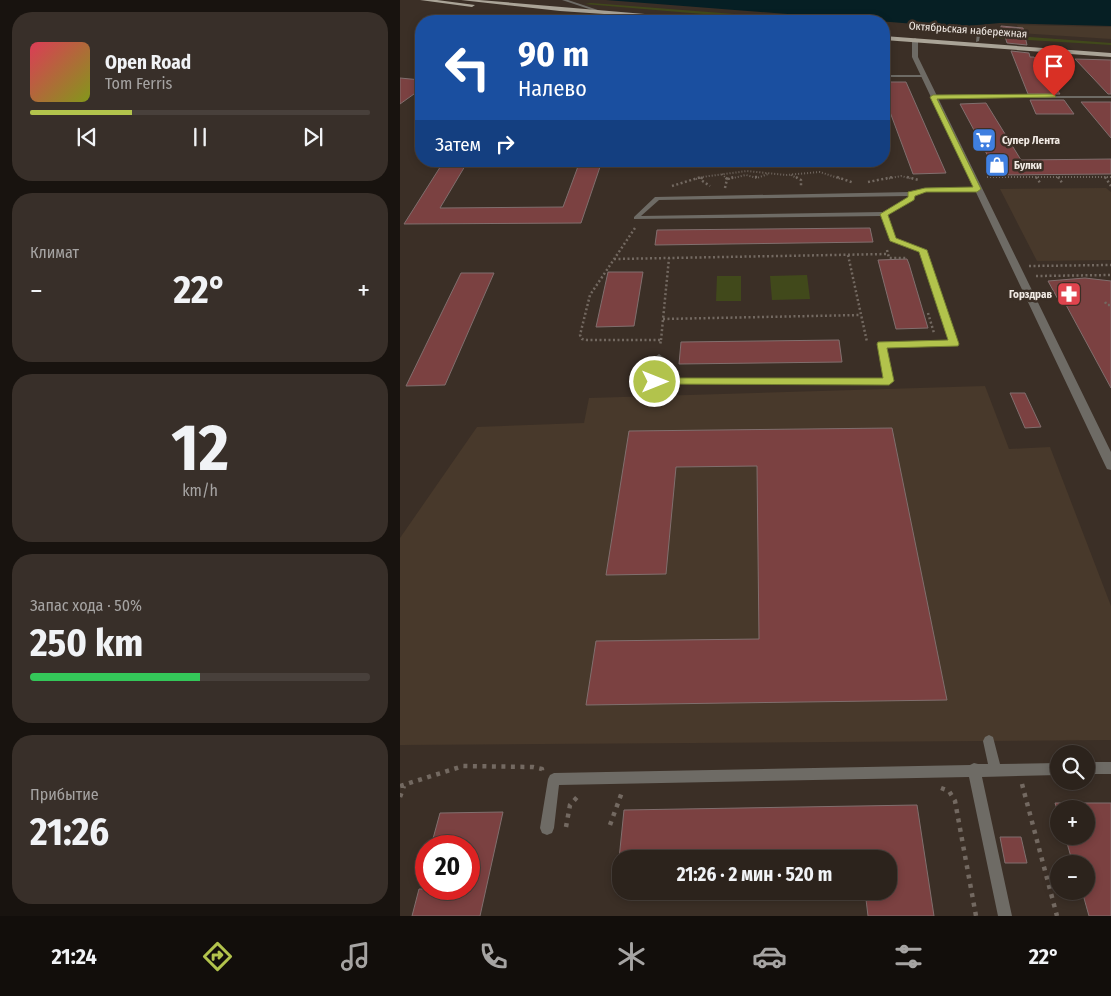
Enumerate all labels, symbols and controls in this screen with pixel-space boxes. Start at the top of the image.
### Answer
street label: Октябрьская набережная [908,19,1028,41]
text: 90 m [518,33,589,75]
icon: left [435,35,500,100]
pin [1033,45,1075,96]
text: Open Road [105,51,191,74]
icon: arrive [1040,52,1068,80]
text: Tom Ferris [105,74,172,93]
text: Налево [518,75,587,102]
icon: previous [73,123,101,151]
icon: pause [186,123,214,151]
icon: next [299,123,327,151]
supermarket icon: Супер Лента [971,127,997,153]
icon: right [491,130,519,158]
text: Затем [435,133,481,156]
place label: Супер Лента [1002,134,1060,147]
shop icon: Булки [984,152,1010,178]
place label: Булки [1014,159,1042,172]
text: Климат [30,243,79,262]
text: 22° [173,267,226,313]
text: − [30,274,43,307]
text: + [357,274,370,307]
pharmacy icon: Горздрав [1056,281,1082,307]
place label: Горздрав [1009,288,1052,301]
position arrow [628,355,680,407]
text: 12 [171,409,229,487]
text: km/h [182,481,218,500]
text: Запас хода · 50% [30,596,142,615]
text: 250 km [30,620,143,666]
map controls [1050,745,1095,900]
button: search [1050,745,1095,790]
text: Прибытие [30,785,99,804]
button: + [1050,800,1095,845]
text: 21:26 [30,809,109,855]
speed limit sign: 20 [415,835,480,900]
button: − [1050,855,1095,900]
text: 21:26 · 2 мин · 520 m [677,863,832,886]
icon: directions [200,939,235,974]
icon: music [338,939,373,974]
icon: phone [476,939,511,974]
icon: climate [614,939,649,974]
icon: car [752,939,787,974]
icon: filters [891,939,926,974]
text: 21:24 [52,943,97,970]
text: 22° [1029,943,1059,970]

